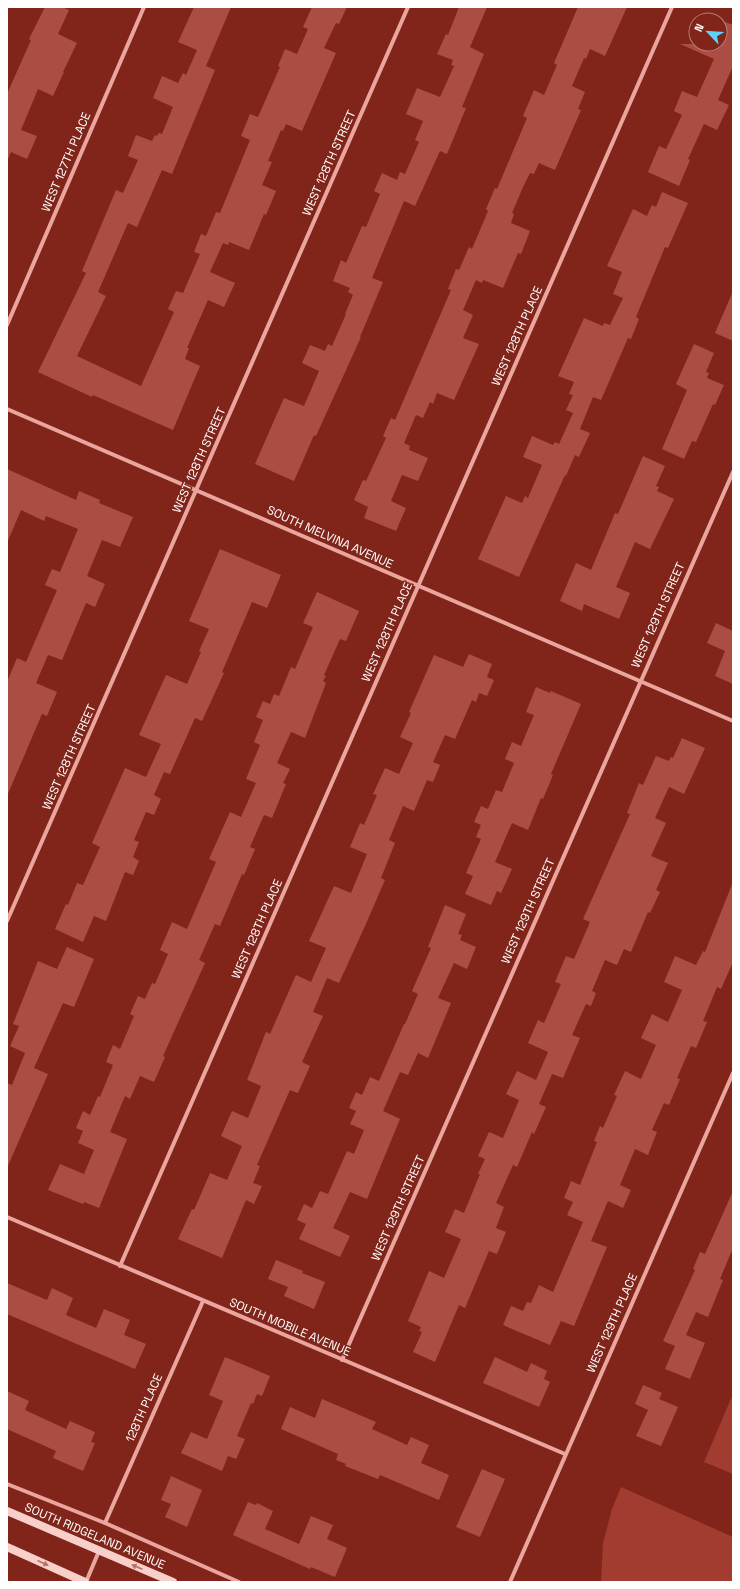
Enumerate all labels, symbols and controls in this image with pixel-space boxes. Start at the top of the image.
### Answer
north arrow [688,12,728,52]
text: N [691,21,707,34]
street label: WEST 128TH STREET [299,108,359,218]
street label: WEST 127TH PLACE [38,110,94,214]
street label: WEST 128TH PLACE [488,283,546,388]
street label: WEST 128TH STREET [169,405,229,515]
street label: SOUTH MELVINA AVENUE [264,502,396,572]
street label: WEST 129TH STREET [628,560,688,670]
street label: WEST 128TH PLACE [358,579,416,684]
street label: WEST 128TH STREET [39,702,99,812]
street label: WEST 129TH STREET [498,856,558,966]
street label: WEST 128TH PLACE [228,876,286,981]
street label: WEST 129TH STREET [368,1153,428,1263]
street label: WEST 129TH PLACE [583,1271,641,1375]
street label: SOUTH MOBILE AVENUE [227,1294,353,1360]
street label: 128TH PLACE [122,1371,166,1445]
street label: SOUTH RIDGELAND AVENUE [22,1499,168,1573]
one-way arrow [37,1560,48,1566]
one-way arrow [131,1563,143,1569]

